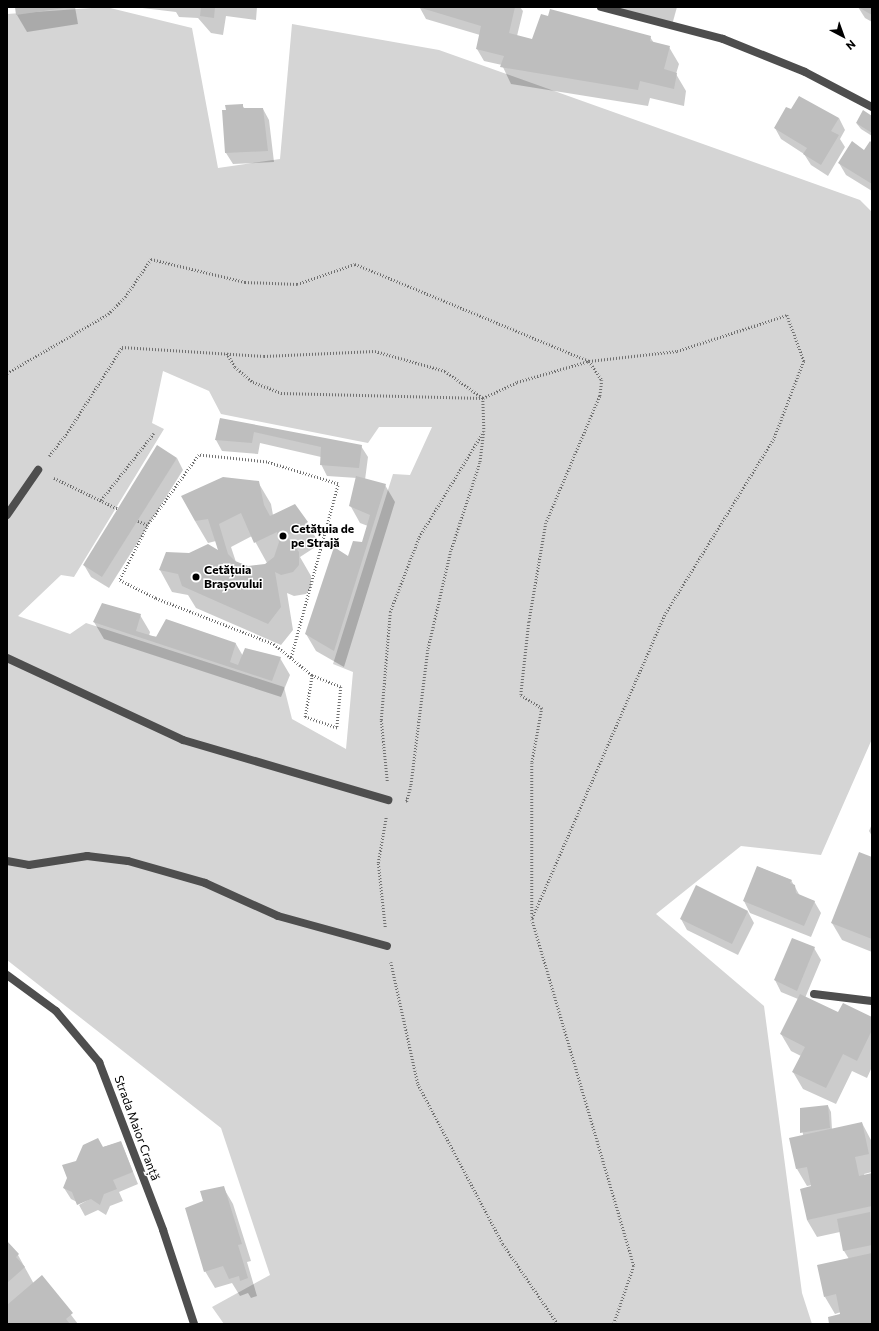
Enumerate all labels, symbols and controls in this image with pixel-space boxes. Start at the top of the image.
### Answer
north arrow [823,16,863,56]
text: N [844,38,859,53]
place label: Cetățuia de pe Strajă [291,522,354,550]
marker: Cetățuia de pe Strajă [278,531,288,541]
place label: Cetățuia Brașovului [204,563,262,591]
marker: Cetățuia Brașovului [191,572,201,582]
street label: Strada Maior Cranță [111,1074,163,1182]

